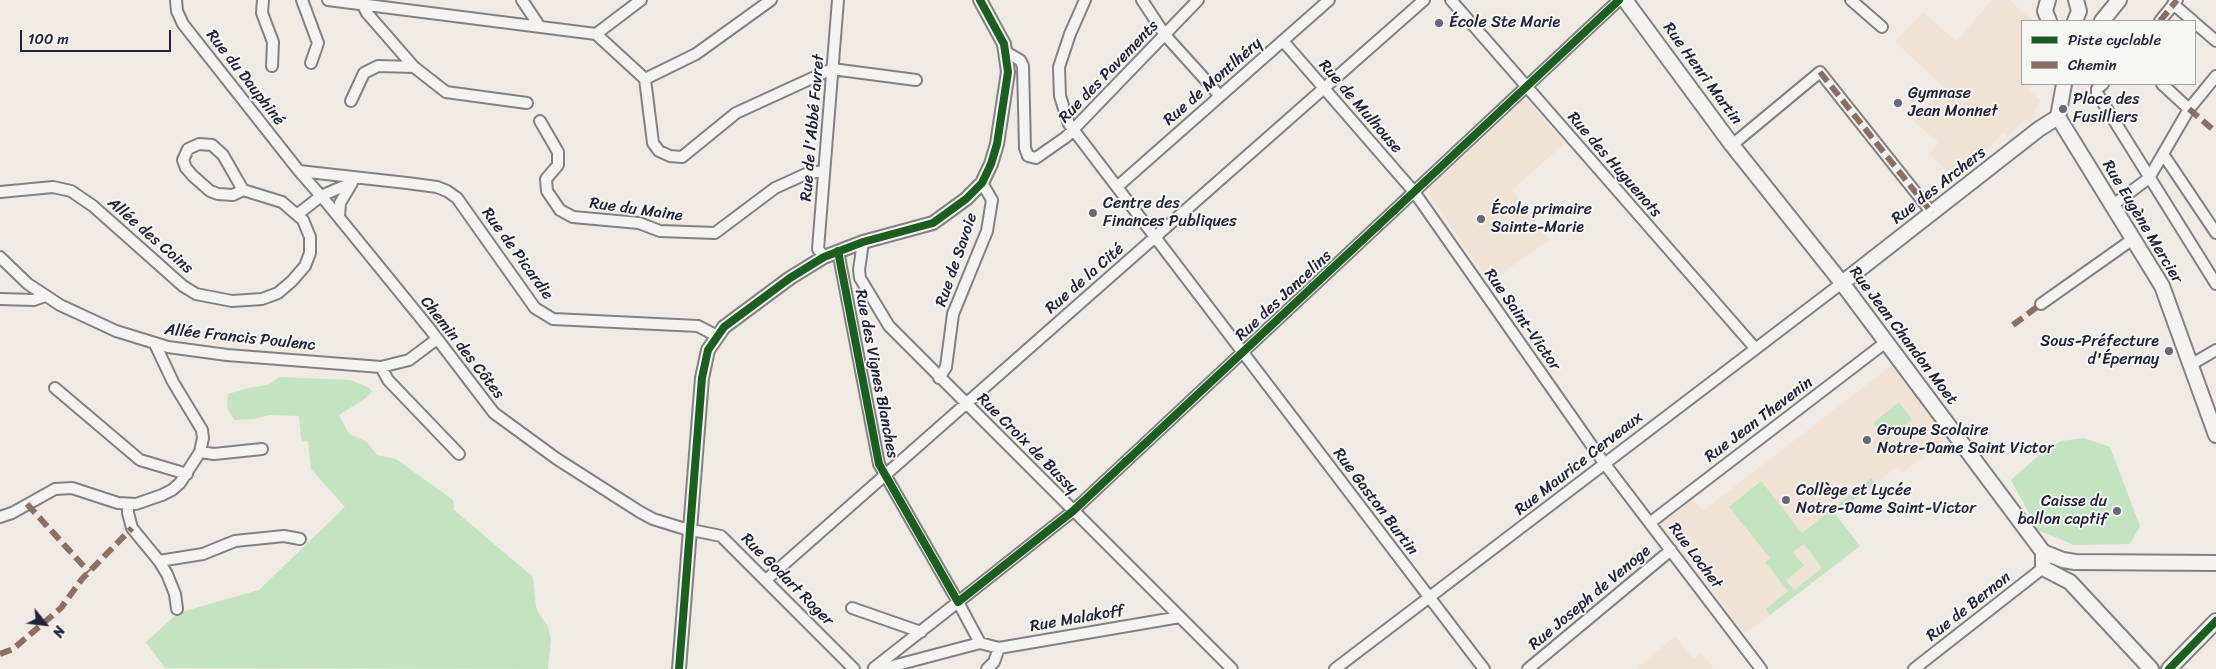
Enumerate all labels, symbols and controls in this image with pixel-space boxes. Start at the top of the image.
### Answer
place label: École Ste Marie [1449,13,1560,33]
street label: Rue des Pavements [1055,17,1163,127]
marker: École Ste Marie [1433,17,1445,29]
street label: Rue Henri Martin [1658,19,1746,129]
scale bar [22,20,174,52]
legend [2021,20,2196,85]
text: 100 m [28,26,69,52]
street label: Rue du Dauphiné [202,26,288,130]
text: Piste cyclable [2068,27,2161,53]
street label: Rue de Montlhéry [1160,34,1266,130]
text: Chemin [2068,52,2117,78]
street label: Rue de l'Abbé Favret [797,54,829,202]
street label: Rue de Mulhouse [1314,56,1406,158]
place label: Gymnase Jean Monnet [1908,84,1998,122]
place label: Place des Fusilliers [2073,90,2140,128]
marker: Gymnase Jean Monnet [1892,97,1904,109]
marker: Place des Fusilliers [2057,103,2069,115]
street label: Rue des Huguenots [1563,108,1665,222]
street label: Rue des Archers [1888,143,1990,229]
street label: Rue Eugène Mercier [2098,157,2186,287]
street label: Allée des Coins [103,194,197,278]
street label: Rue du Maine [588,194,684,226]
place label: Centre des Finances Publiques [1103,194,1237,232]
place label: École primaire Sainte-Marie [1491,200,1592,238]
street label: Rue de Picardie [477,204,557,304]
marker: Centre des Finances Publiques [1087,207,1099,219]
street label: Rue de Savoie [932,211,982,309]
marker: École primaire Sainte-Marie [1475,213,1487,225]
street label: Rue de la Cité [1042,240,1128,318]
street label: Rue des Jancelins [1232,247,1336,345]
street label: Rue Jean Chandon Moet [1845,263,1961,409]
street label: Rue Saint-Victor [1480,265,1564,375]
street label: Rue des Vignes Blanches [850,288,902,460]
street label: Chemin des Côtes [416,293,508,403]
street label: Allée Francis Poulenc [164,321,316,355]
place label: Sous-Préfecture d'Épernay [2040,332,2159,370]
marker: Sous-Préfecture d'Épernay [2163,345,2175,357]
street label: Rue Jean Thevenin [1701,373,1817,467]
street label: Rue Croix de Bussy [973,390,1081,498]
street label: Rue Maurice Cerveaux [1511,408,1647,520]
place label: Groupe Scolaire Notre-Dame Saint Victor [1877,421,2054,459]
marker: Groupe Scolaire Notre-Dame Saint Victor [1861,434,1873,446]
street label: Rue Gaston Burtin [1328,445,1422,559]
place label: Collège et Lycée Notre-Dame Saint-Victor [1796,481,1976,519]
place label: Caisse du ballon captif [2018,492,2107,530]
marker: Collège et Lycée Notre-Dame Saint-Victor [1780,494,1792,506]
marker: Caisse du ballon captif [2111,505,2123,517]
street label: Rue Lochet [1664,519,1726,593]
street label: Rue Godart Roger [737,530,837,630]
street label: Rue Joseph de Venoge [1525,542,1655,654]
street label: Rue de Bernon [1923,568,2015,646]
north arrow [20,599,70,649]
street label: Rue Malakoff [1029,601,1125,637]
text: N [45,621,72,642]

